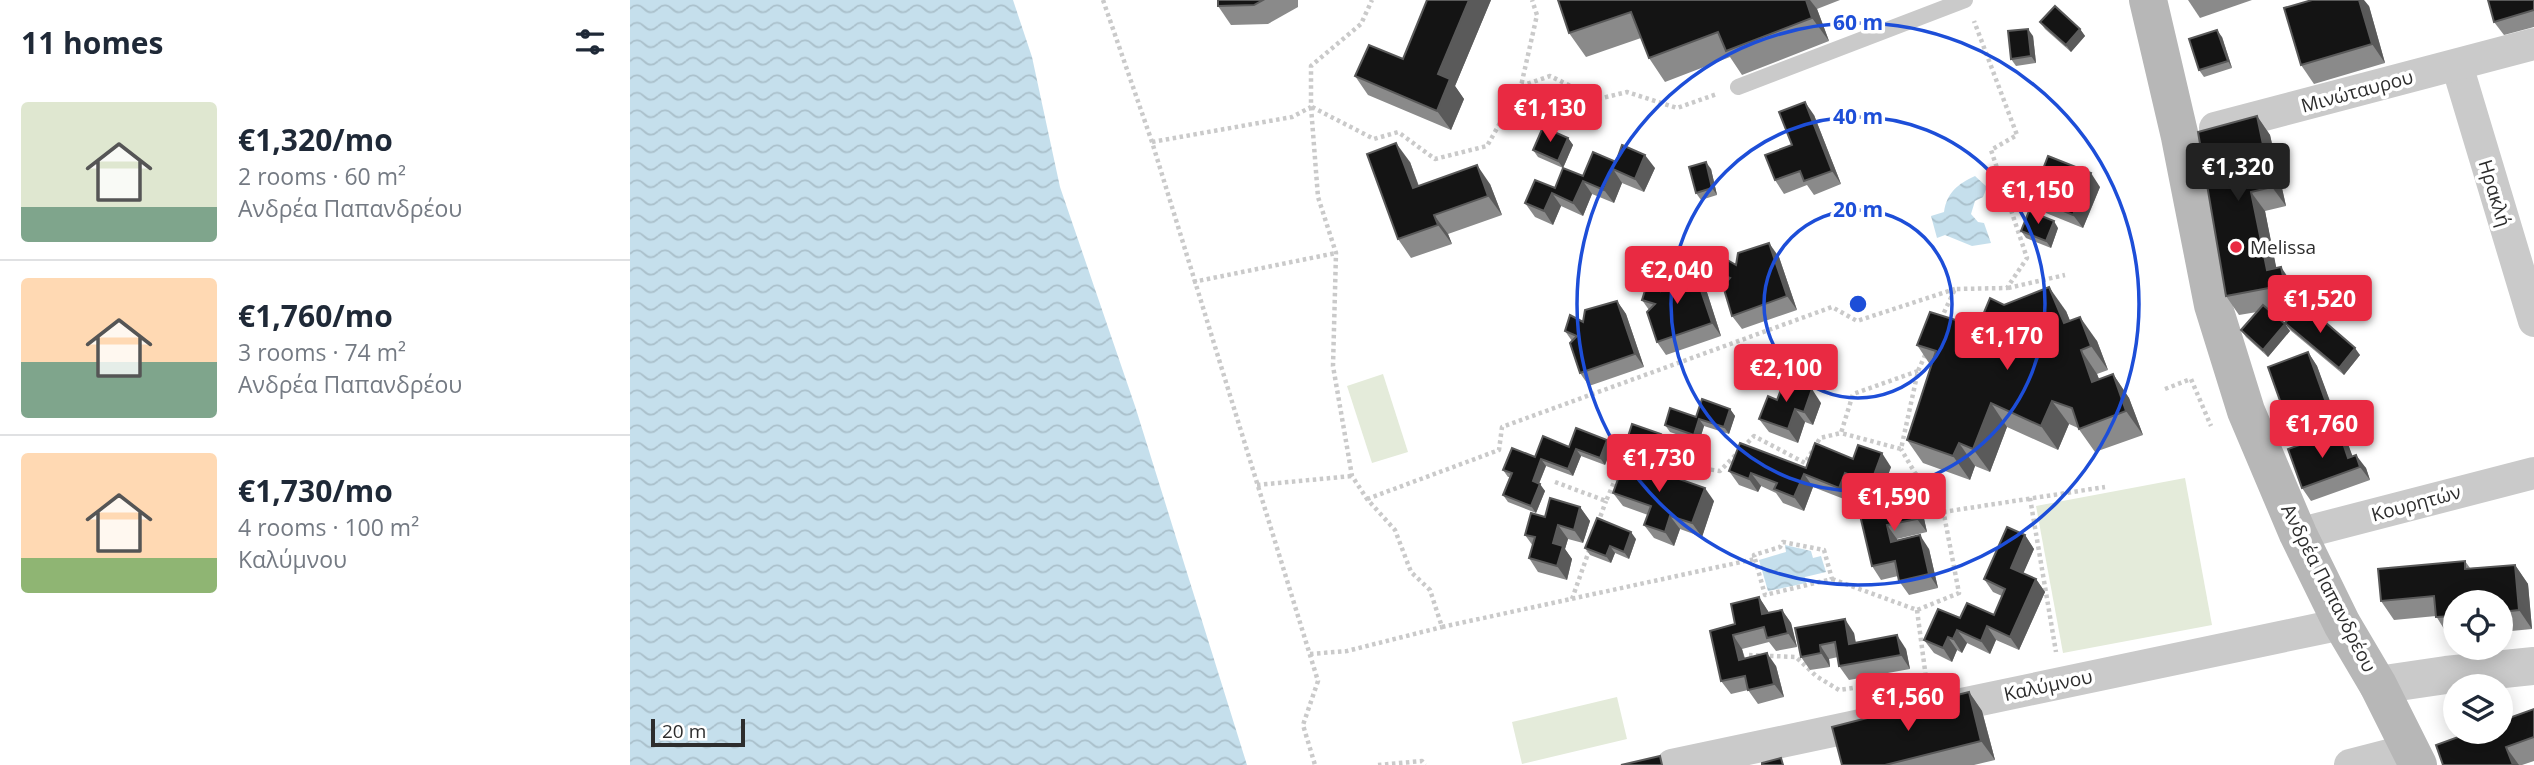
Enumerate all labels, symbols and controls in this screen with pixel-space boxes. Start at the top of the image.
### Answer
text: 60 m [1833,8,1883,36]
text: 11 homes [21,22,164,63]
icon: filters [571,23,609,61]
street label: Μινώταυρου [2298,64,2416,118]
pin: €1,130 [1493,85,1607,144]
text: €1,130 [1514,91,1586,123]
text: 40 m [1833,102,1883,130]
text: €1,320/mo [238,119,393,160]
icon: home [77,130,161,214]
pin: €1,320 [2181,144,2295,203]
text: €1,320 [2202,150,2274,182]
street label: Ηρακλή [2473,156,2517,230]
text: 2 rooms · 60 m² [238,160,406,192]
pin: €1,150 [1981,166,2095,226]
text: €1,150 [2002,173,2074,205]
text: Ανδρέα Παπανδρέου [238,192,462,224]
text: 20 m [1833,195,1883,223]
place label: Melissa [2250,234,2316,260]
marker: Melissa [2228,239,2244,255]
pin: €2,040 [1620,246,1734,306]
text: €2,040 [1641,253,1713,285]
pin: €1,520 [2263,276,2377,335]
text: €1,520 [2284,282,2356,314]
centre of rings [1846,292,1870,316]
text: €1,760/mo [238,295,393,336]
icon: home [77,306,161,390]
pin: €1,170 [1950,312,2064,372]
text: €1,170 [1971,319,2043,351]
text: 3 rooms · 74 m² [238,336,406,368]
pin: €2,100 [1729,344,1843,404]
text: €2,100 [1750,351,1822,383]
text: Ανδρέα Παπανδρέου [238,368,462,400]
pin: €1,760 [2265,400,2379,460]
text: €1,760 [2286,407,2358,439]
pin: €1,730 [1602,434,1716,494]
text: €1,730 [1623,441,1695,473]
text: €1,730/mo [238,470,393,511]
pin: €1,590 [1837,474,1951,533]
street label: Κουρητών [2368,479,2464,527]
text: €1,590 [1858,480,1930,512]
icon: home [77,481,161,565]
street label: Ανδρέα Παπανδρέου [2275,500,2383,676]
text: 4 rooms · 100 m² [238,511,419,543]
text: Καλύμνου [238,543,347,575]
map controls [2443,590,2513,744]
button: locate [2443,590,2513,660]
street label: Καλύμνου [2001,663,2095,707]
pin: €1,560 [1851,674,1965,733]
button: layers [2443,674,2513,744]
text: €1,560 [1872,680,1944,712]
scale bar [651,716,746,748]
text: 20 m [662,718,706,744]

